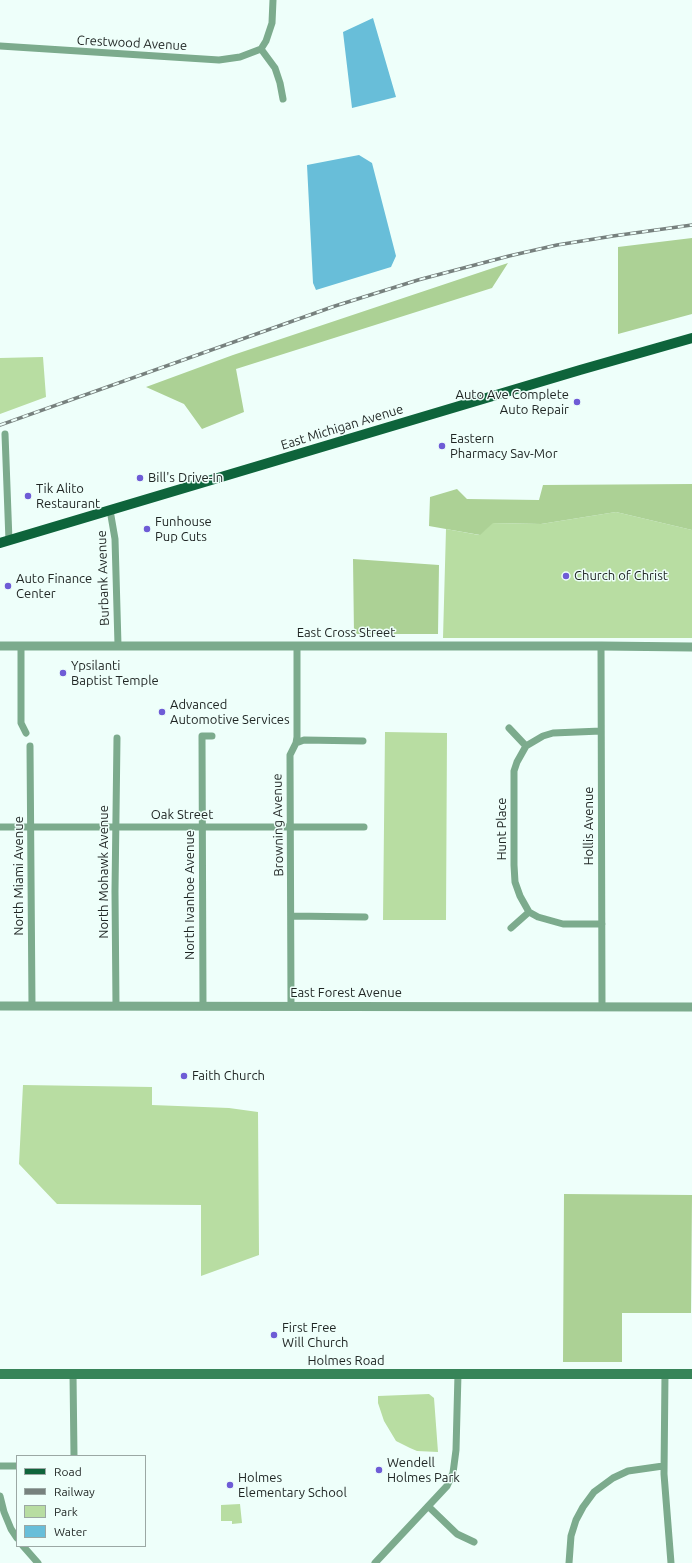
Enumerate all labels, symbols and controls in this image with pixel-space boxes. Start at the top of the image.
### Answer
street label: Crestwood Avenue [76,32,188,54]
place label: Auto Ave Complete Auto Repair [455,387,569,418]
marker: Auto Ave Complete Auto Repair [572,397,582,407]
street label: East Michigan Avenue [279,401,405,453]
place label: Eastern Pharmacy Sav-Mor [450,431,558,462]
marker: Eastern Pharmacy Sav-Mor [437,441,447,451]
place label: Bill's Drive-In [148,470,223,486]
marker: Bill's Drive-In [135,473,145,483]
place label: Tik Alito Restaurant [36,481,100,512]
marker: Tik Alito Restaurant [23,491,33,501]
place label: Funhouse Pup Cuts [155,514,212,545]
marker: Funhouse Pup Cuts [142,524,152,534]
street label: Burbank Avenue [94,530,112,626]
place label: Church of Christ [574,568,668,584]
place label: Auto Finance Center [16,571,92,602]
marker: Church of Christ [561,571,571,581]
marker: Auto Finance Center [3,581,13,591]
street label: East Cross Street [297,625,395,641]
place label: Ypsilanti Baptist Temple [71,658,159,689]
marker: Ypsilanti Baptist Temple [58,668,68,678]
place label: Advanced Automotive Services [170,697,290,728]
marker: Advanced Automotive Services [157,707,167,717]
street label: Browning Avenue [269,773,287,877]
street label: Hollis Avenue [581,786,597,866]
street label: Hunt Place [494,797,510,861]
street label: North Mohawk Avenue [96,805,112,939]
street label: Oak Street [151,807,213,823]
street label: North Miami Avenue [11,816,27,936]
street label: North Ivanhoe Avenue [182,830,198,960]
street label: East Forest Avenue [290,985,402,1001]
place label: Faith Church [192,1068,265,1084]
marker: Faith Church [179,1071,189,1081]
place label: First Free Will Church [282,1320,348,1351]
marker: First Free Will Church [269,1330,279,1340]
street label: Holmes Road [307,1353,385,1369]
legend [16,1455,146,1547]
place label: Wendell Holmes Park [387,1455,460,1486]
text: Road [54,1465,82,1478]
marker: Wendell Holmes Park [374,1465,384,1475]
place label: Holmes Elementary School [238,1470,347,1501]
marker: Holmes Elementary School [225,1480,235,1490]
text: Railway [54,1485,95,1498]
text: Park [54,1505,78,1518]
text: Water [54,1525,87,1538]

